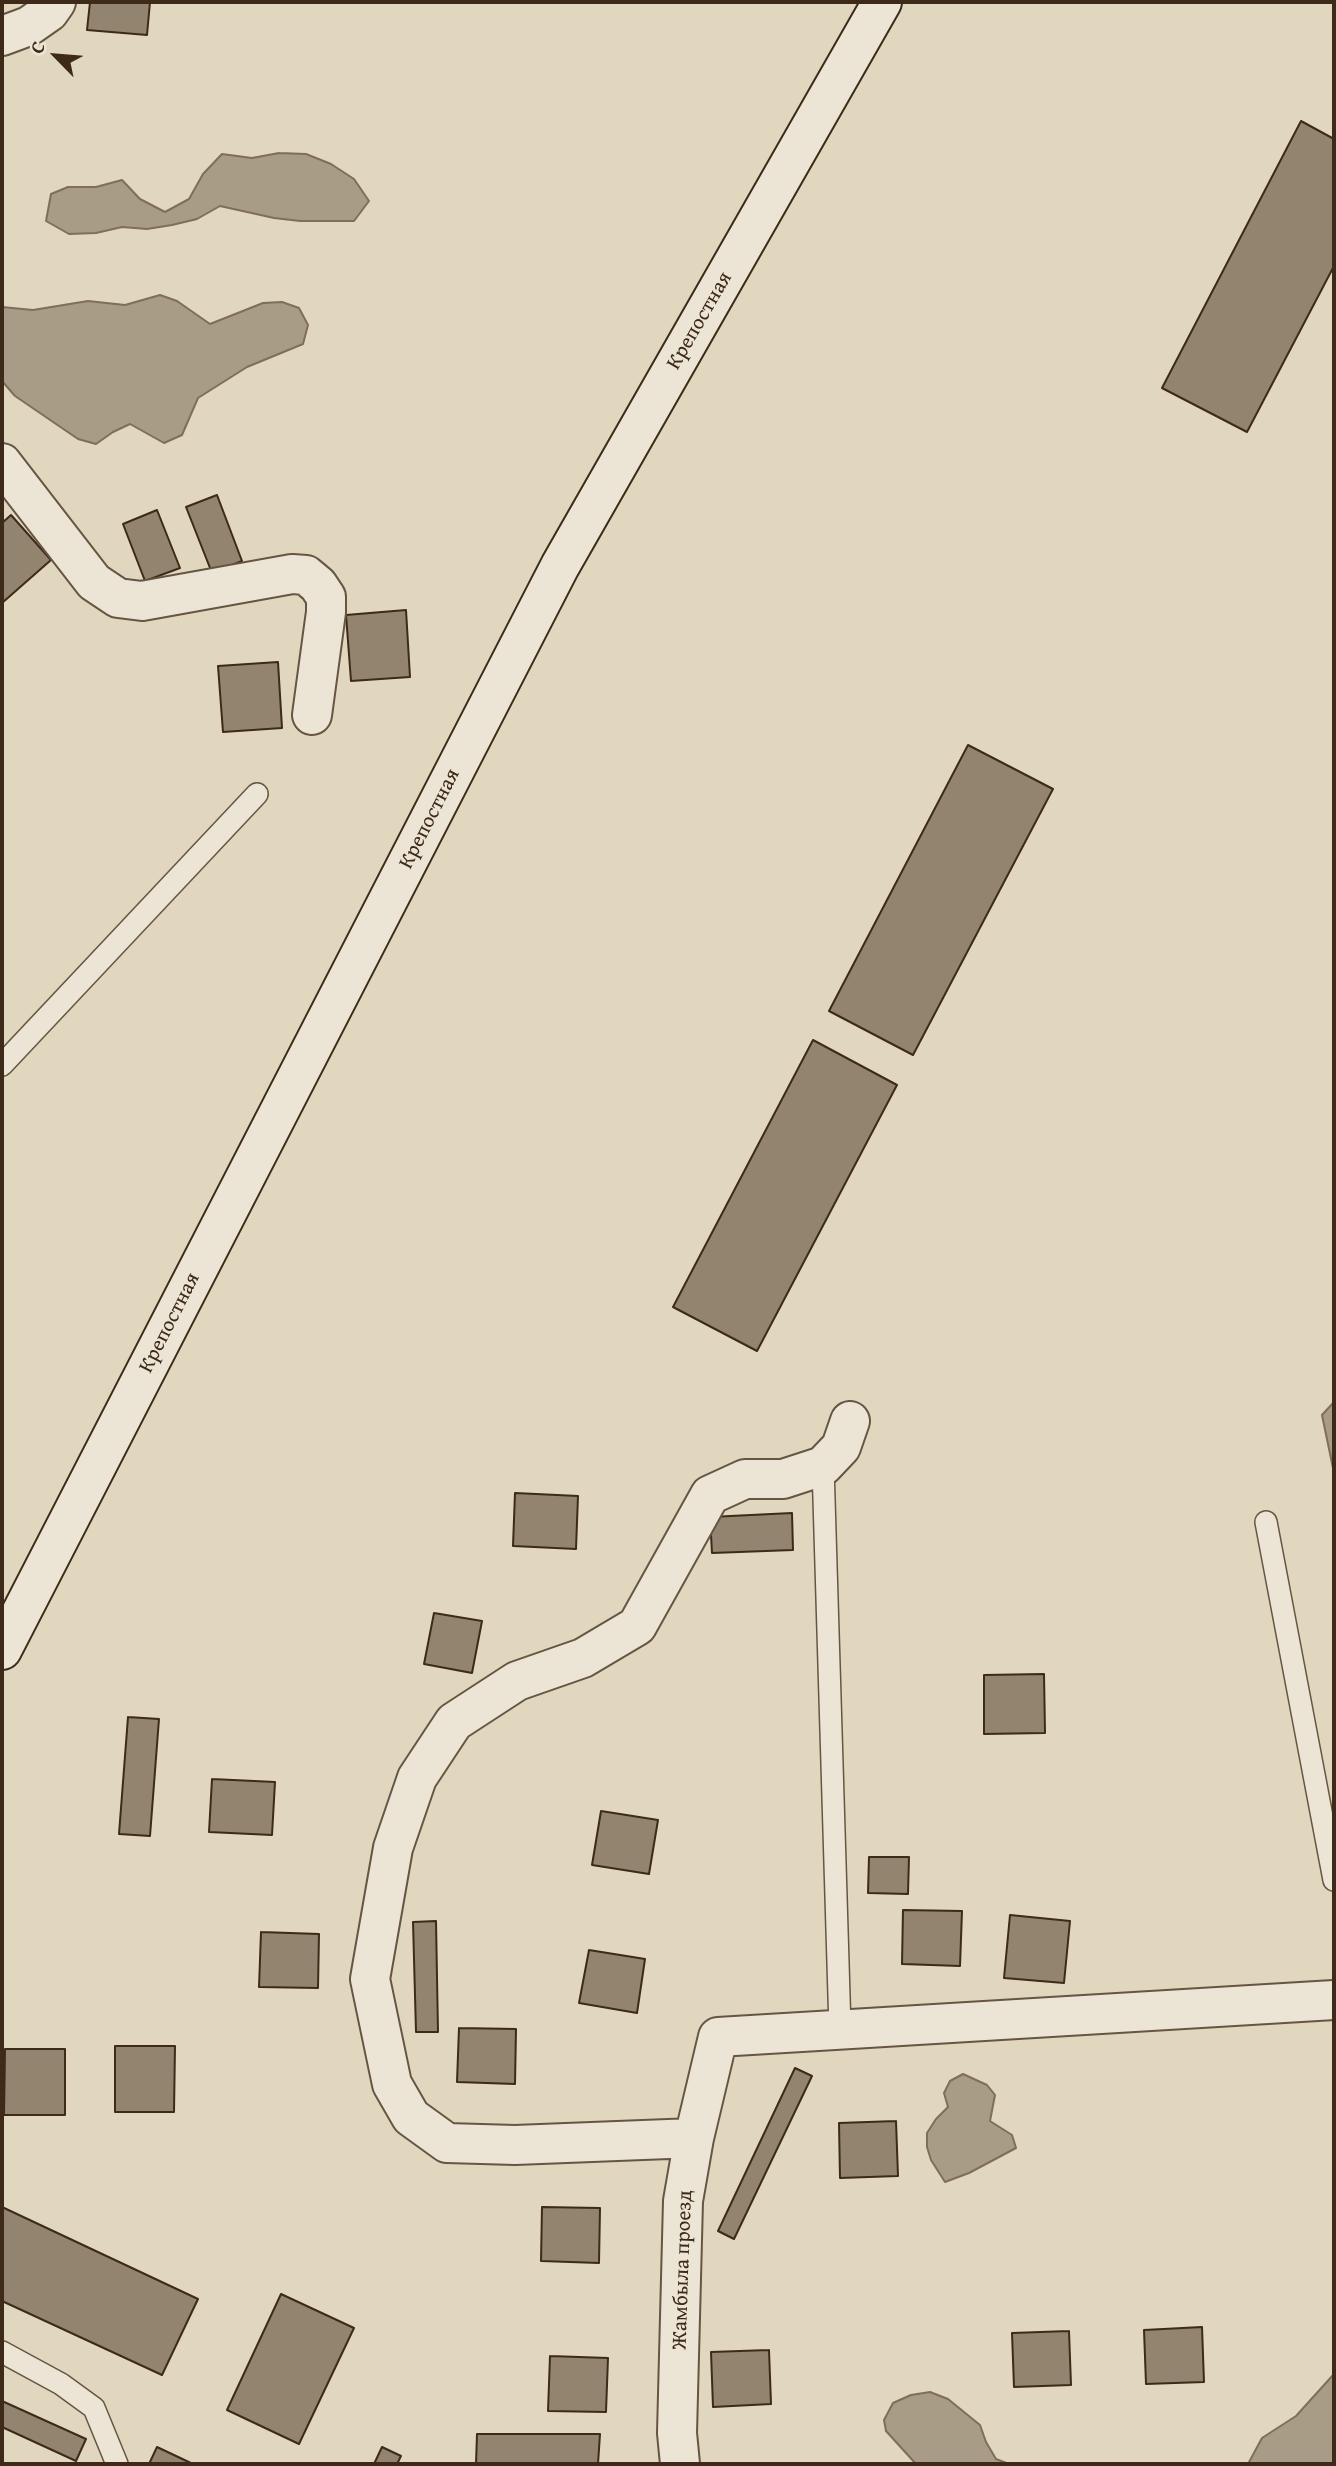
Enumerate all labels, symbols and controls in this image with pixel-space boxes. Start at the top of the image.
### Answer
north arrow [21,21,91,91]
text: С [22,36,52,58]
street label: Крепостная [662,268,738,374]
street label: Крепостная [394,765,466,873]
street label: Крепостная [134,1269,206,1377]
street label: Жамбыла проезд [668,2190,698,2350]

